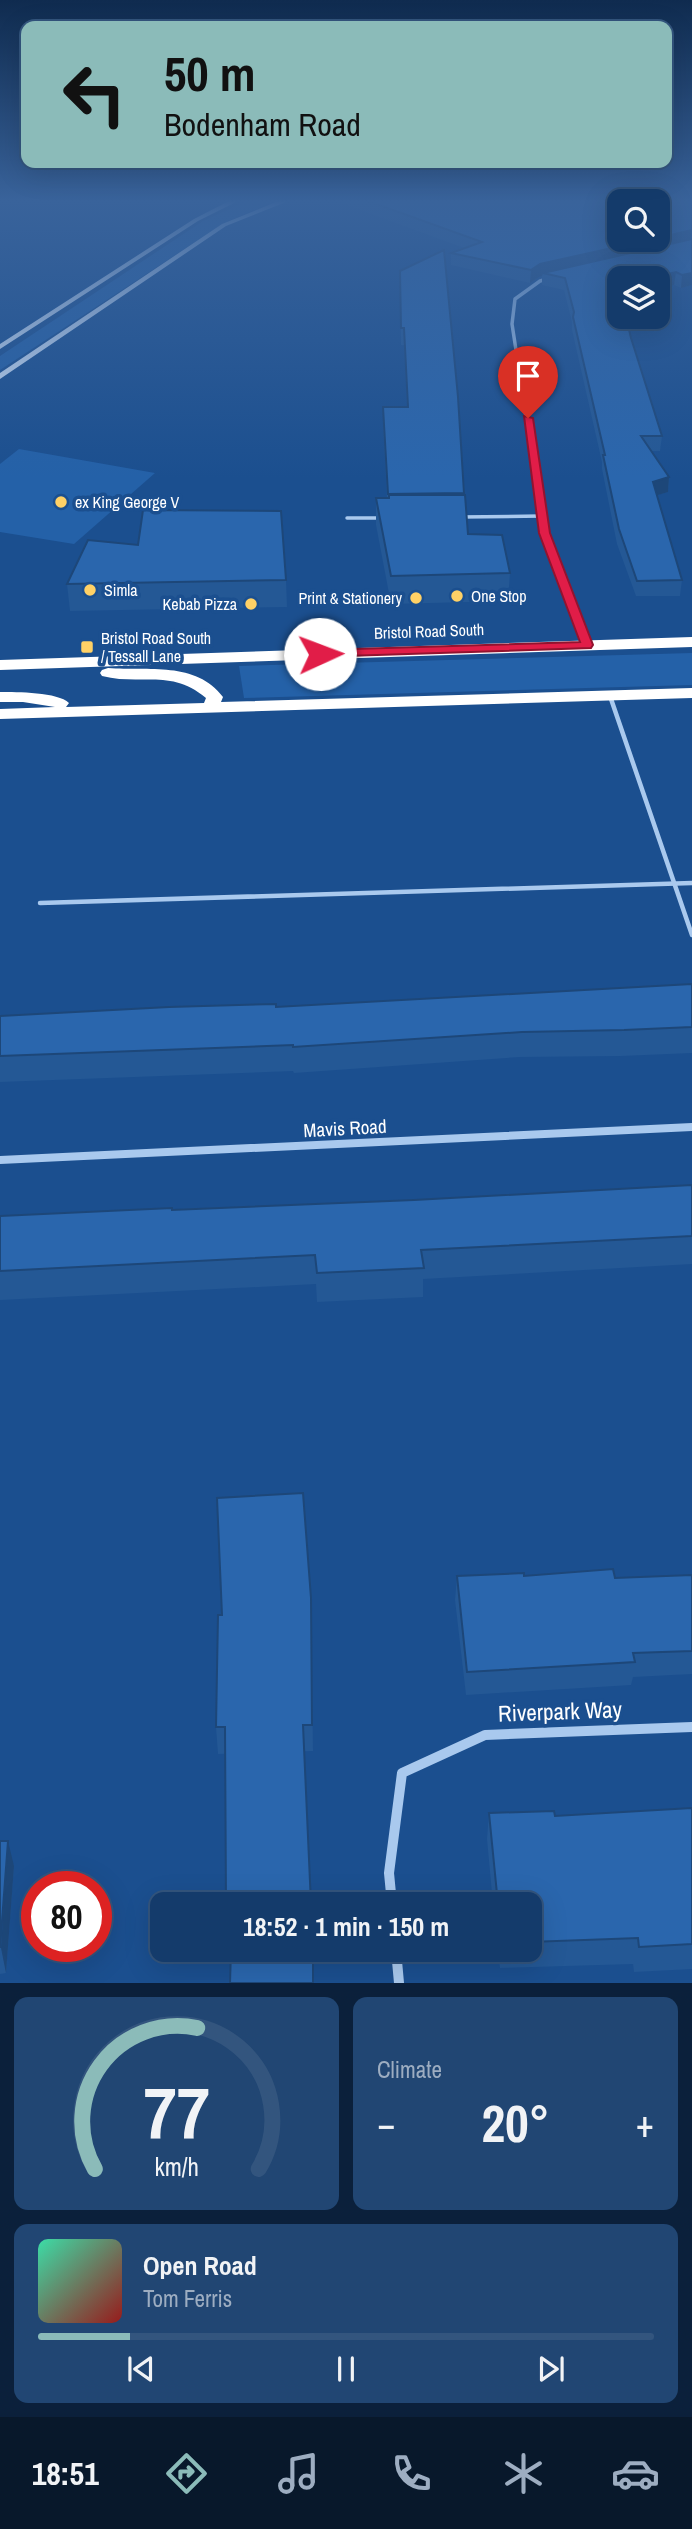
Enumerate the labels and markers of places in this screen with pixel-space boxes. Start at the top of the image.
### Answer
pin [498,346,558,418]
place label: ex King George V [75,491,180,513]
marker: ex King George V [53,494,69,510]
place label: Simla [104,579,138,601]
marker: Simla [82,582,98,598]
place label: One Stop [471,585,526,607]
place label: Print & Stationery [298,587,402,609]
marker: One Stop [449,588,465,604]
marker: Print & Stationery [408,590,424,606]
place label: Kebab Pizza [163,593,238,615]
marker: Kebab Pizza [243,596,259,612]
place label: Bristol Road South / Tessall Lane [101,627,211,667]
marker: Bristol Road South / Tessall Lane [79,639,95,655]

